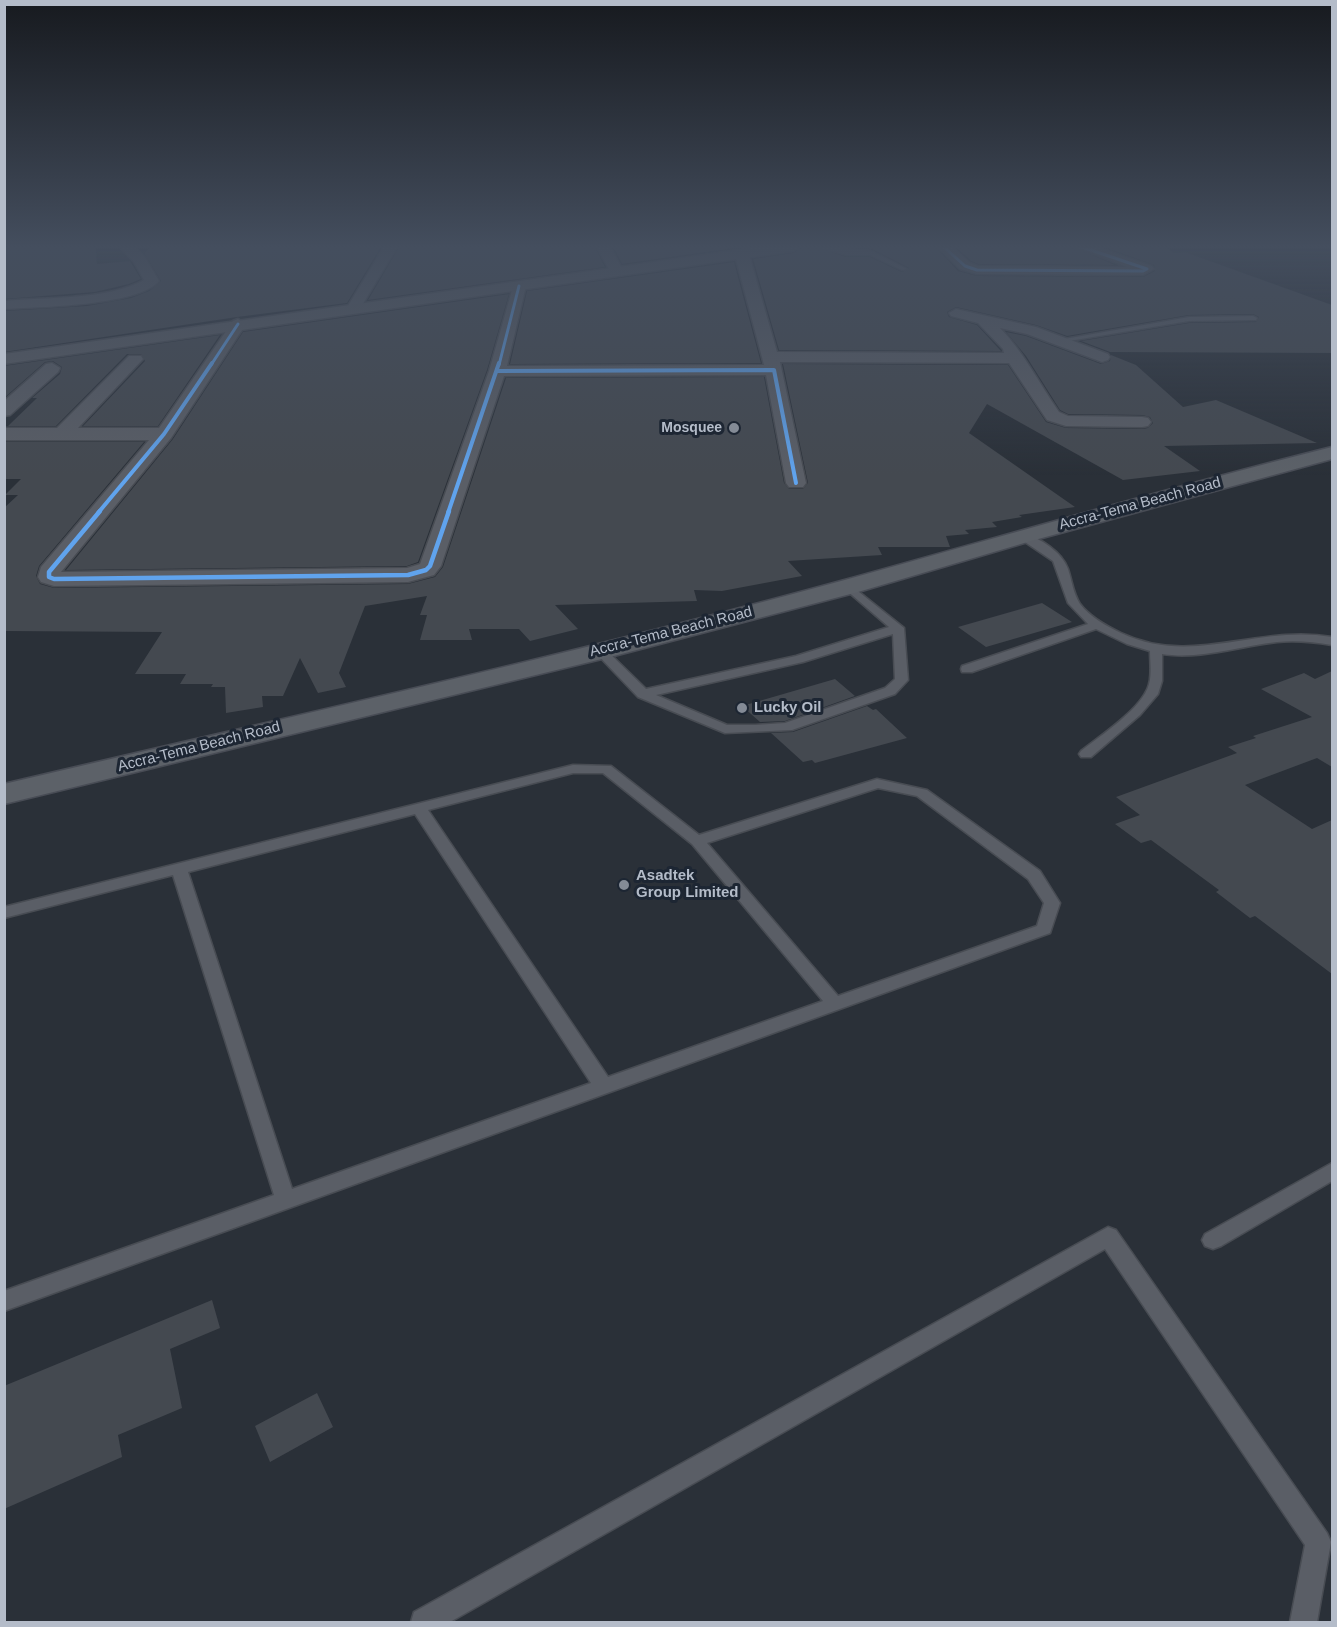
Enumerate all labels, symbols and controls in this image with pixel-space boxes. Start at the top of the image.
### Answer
place label: Mosquee [661,420,722,436]
marker: Mosquee [727,421,741,435]
street label: Accra-Tema Beach Road [1057,474,1223,534]
street label: Accra-Tema Beach Road [588,603,754,661]
place label: Lucky Oil [754,699,822,717]
marker: Lucky Oil [735,701,749,715]
street label: Accra-Tema Beach Road [116,718,282,776]
place label: Asadtek Group Limited [636,867,738,902]
marker: Asadtek Group Limited [617,878,631,892]

